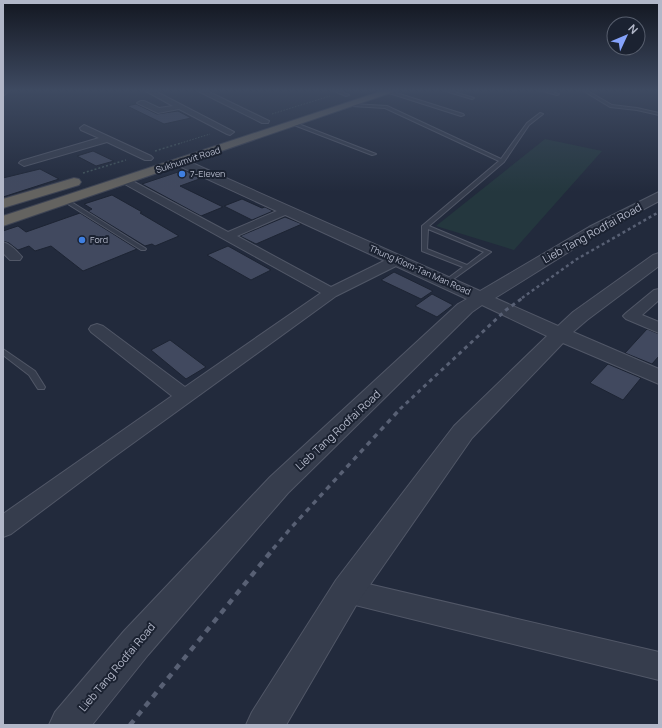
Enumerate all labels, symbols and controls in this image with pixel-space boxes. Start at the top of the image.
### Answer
north arrow [606,16,646,56]
text: N [625,21,642,37]
street label: Sukhumvit Road [154,143,222,176]
place label: 7-Eleven [190,167,225,180]
marker: 7-Eleven [177,169,187,179]
street label: Lieb Tang Rodfai Road [540,199,644,266]
place label: Ford [90,233,108,246]
marker: Ford [77,235,87,245]
street label: Thung Klom-Tan Man Road [367,241,473,298]
street label: Lieb Tang Rodfai Road [292,386,383,473]
street label: Lieb Tang Rodfai Road [75,619,158,714]

